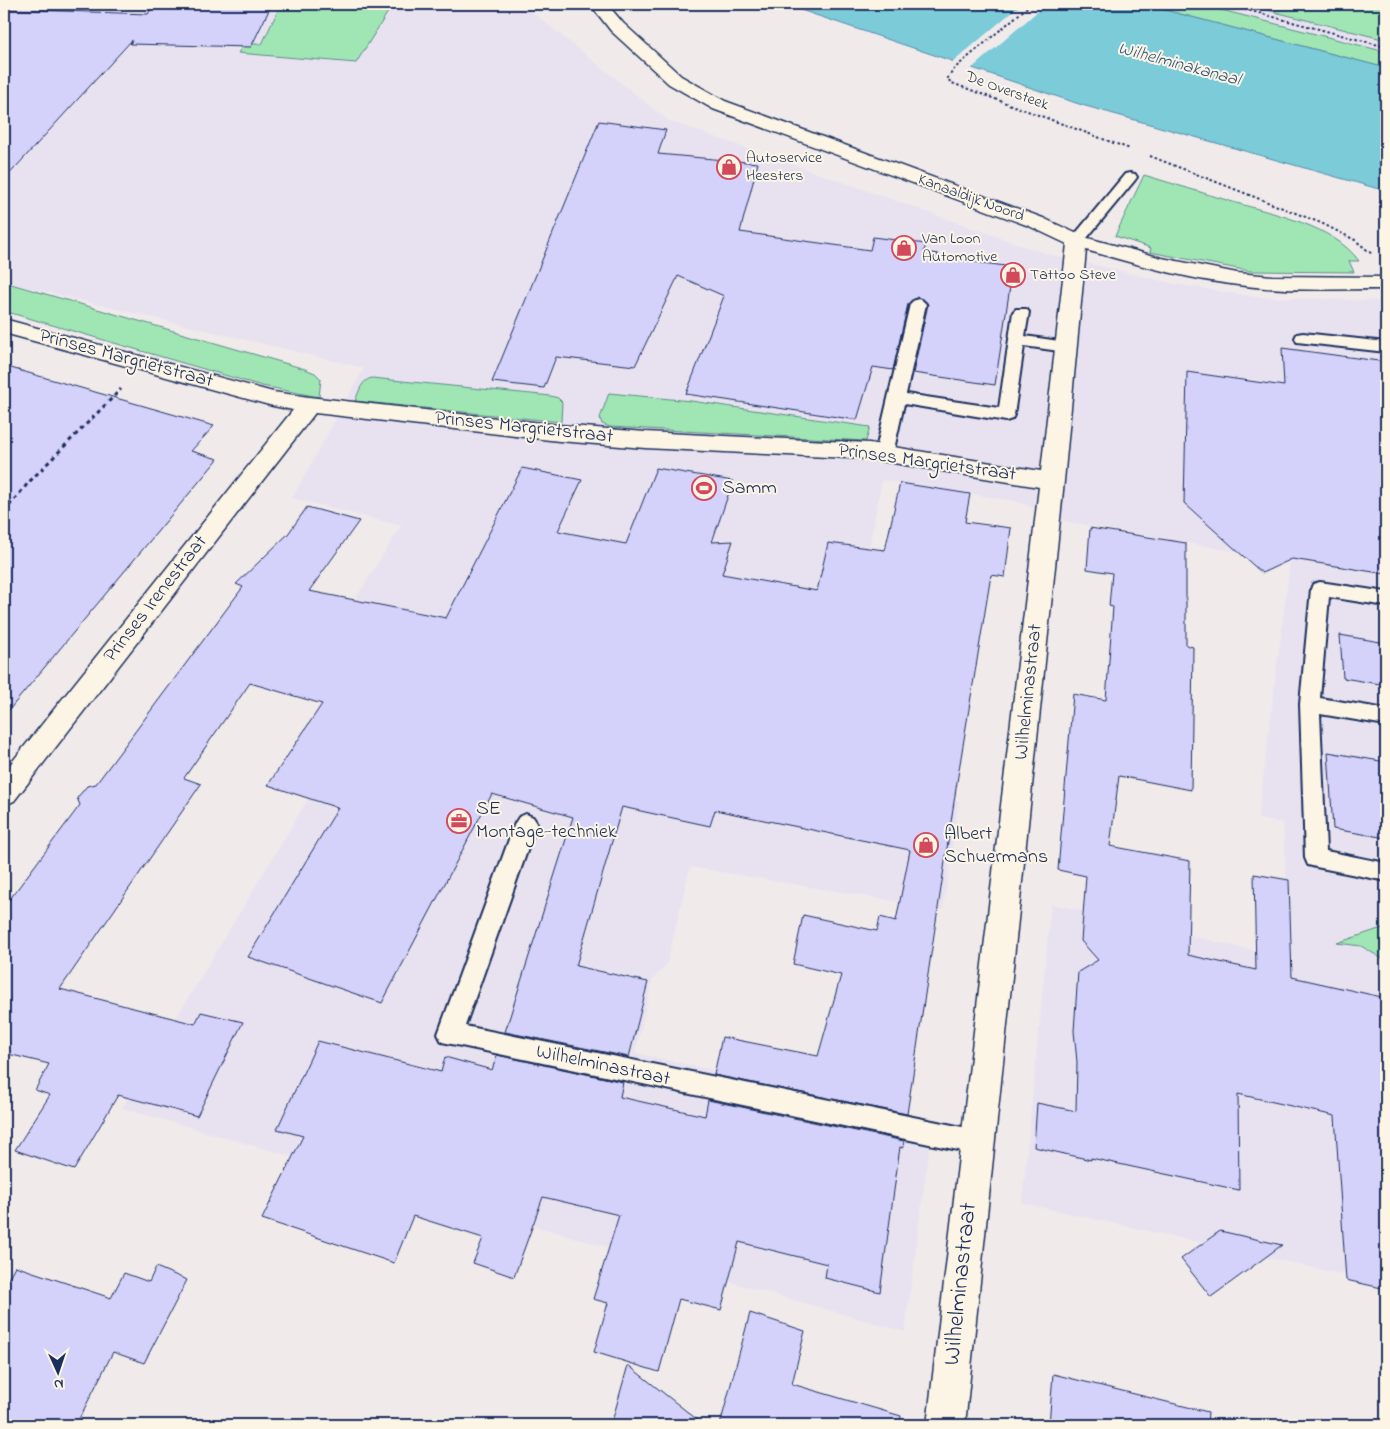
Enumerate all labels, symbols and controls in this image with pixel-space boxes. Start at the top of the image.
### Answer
water label: Wilhelminakanaal [1115,36,1245,94]
street label: De Oversteek [961,64,1053,118]
place label: Autoservice Heesters [746,146,823,188]
shop icon: Autoservice Heesters [716,154,742,180]
street label: Kanaaldijk Noord [914,168,1028,228]
place label: Van Loon Automotive [921,227,998,269]
shop icon: Van Loon Automotive [891,235,917,261]
shop icon: Tattoo Steve [1000,262,1026,288]
place label: Tattoo Steve [1030,263,1117,287]
street label: Prinses Margrietstraat [35,322,217,397]
street label: Prinses Margrietstraat [433,404,615,453]
street label: Prinses Margrietstraat [836,436,1018,491]
place label: Samm [722,474,777,503]
sports icon: Samm [691,475,717,501]
street label: Prinses Irenestraat [97,529,215,669]
street label: Wilhelminastraat [1007,622,1051,761]
place label: SE Montage-techniek [476,795,617,848]
office icon: SE Montage-techniek [446,808,472,834]
place label: Albert Schuermans [944,820,1048,872]
shop icon: Albert Schuermans [913,832,939,858]
street label: Wilhelminastraat [533,1038,673,1094]
street label: Wilhelminastraat [935,1201,987,1367]
north arrow [32,1346,82,1396]
text: N [53,1373,64,1394]

